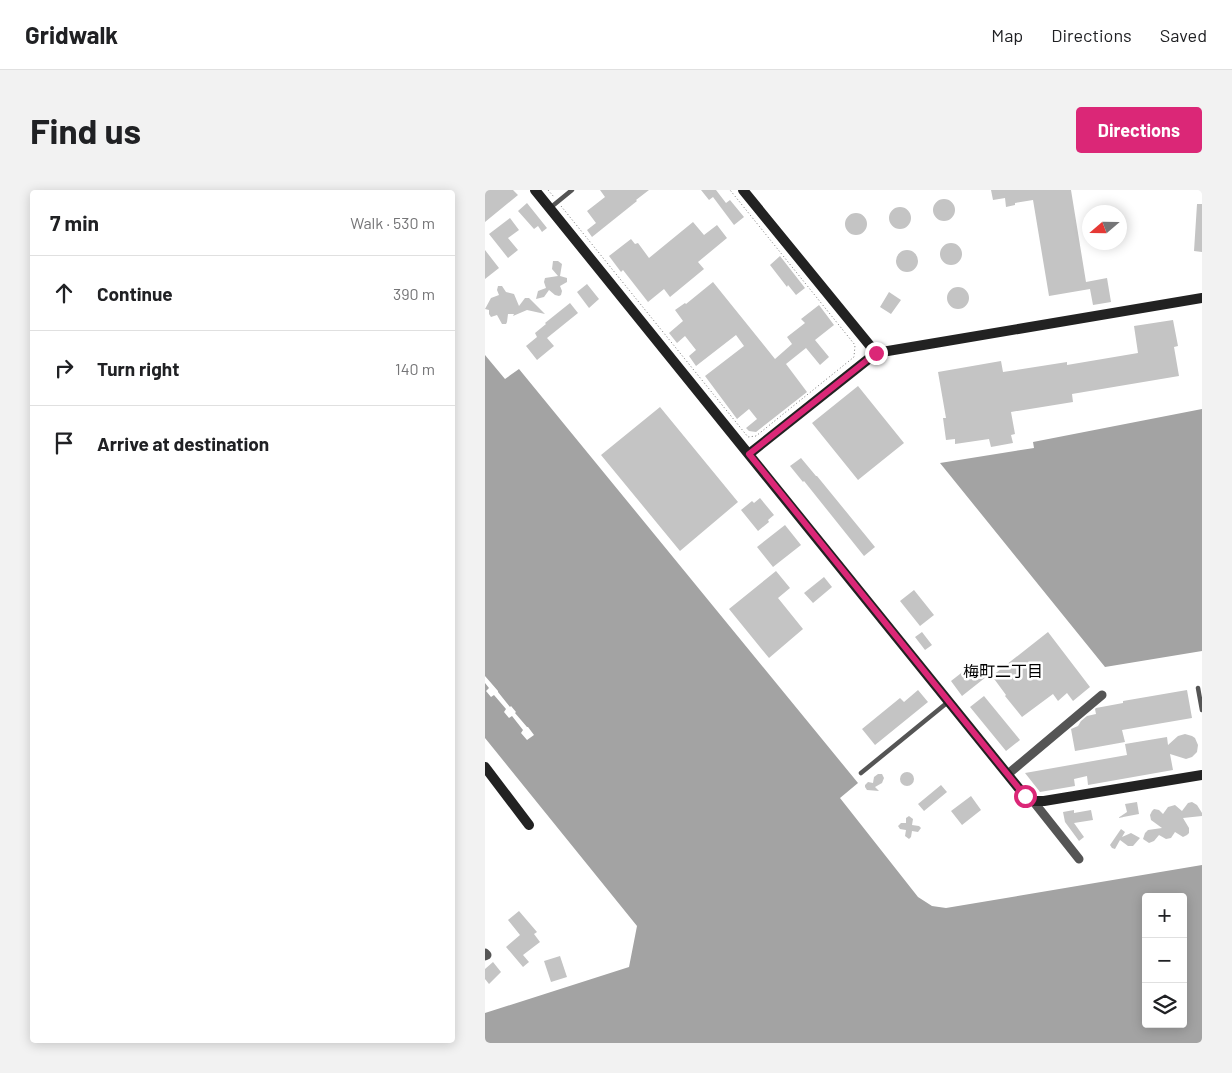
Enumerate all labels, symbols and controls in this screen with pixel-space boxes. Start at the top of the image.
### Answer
text: Gridwalk [25,20,118,49]
text: Map [991,24,1023,46]
text: Directions [1051,24,1132,46]
text: Saved [1160,24,1207,46]
button: Directions [1076,107,1202,153]
text: Find us [30,109,141,151]
north arrow [1082,205,1127,250]
text: 7 min [50,210,99,235]
text: Walk · 530 m [350,213,435,232]
icon: ahead [50,279,78,307]
text: Continue [97,282,173,305]
text: 390 m [393,284,435,303]
route end [865,342,888,365]
icon: right [50,354,78,382]
text: Turn right [97,357,179,380]
text: 140 m [395,359,435,378]
icon: arrive [50,429,78,457]
text: Arrive at destination [97,432,269,455]
district label: 梅町二丁目 [963,661,1043,680]
route start [1014,785,1037,808]
map controls [1142,893,1187,1028]
button: + [1142,893,1187,938]
button: − [1142,938,1187,983]
button: layers [1142,983,1187,1028]

